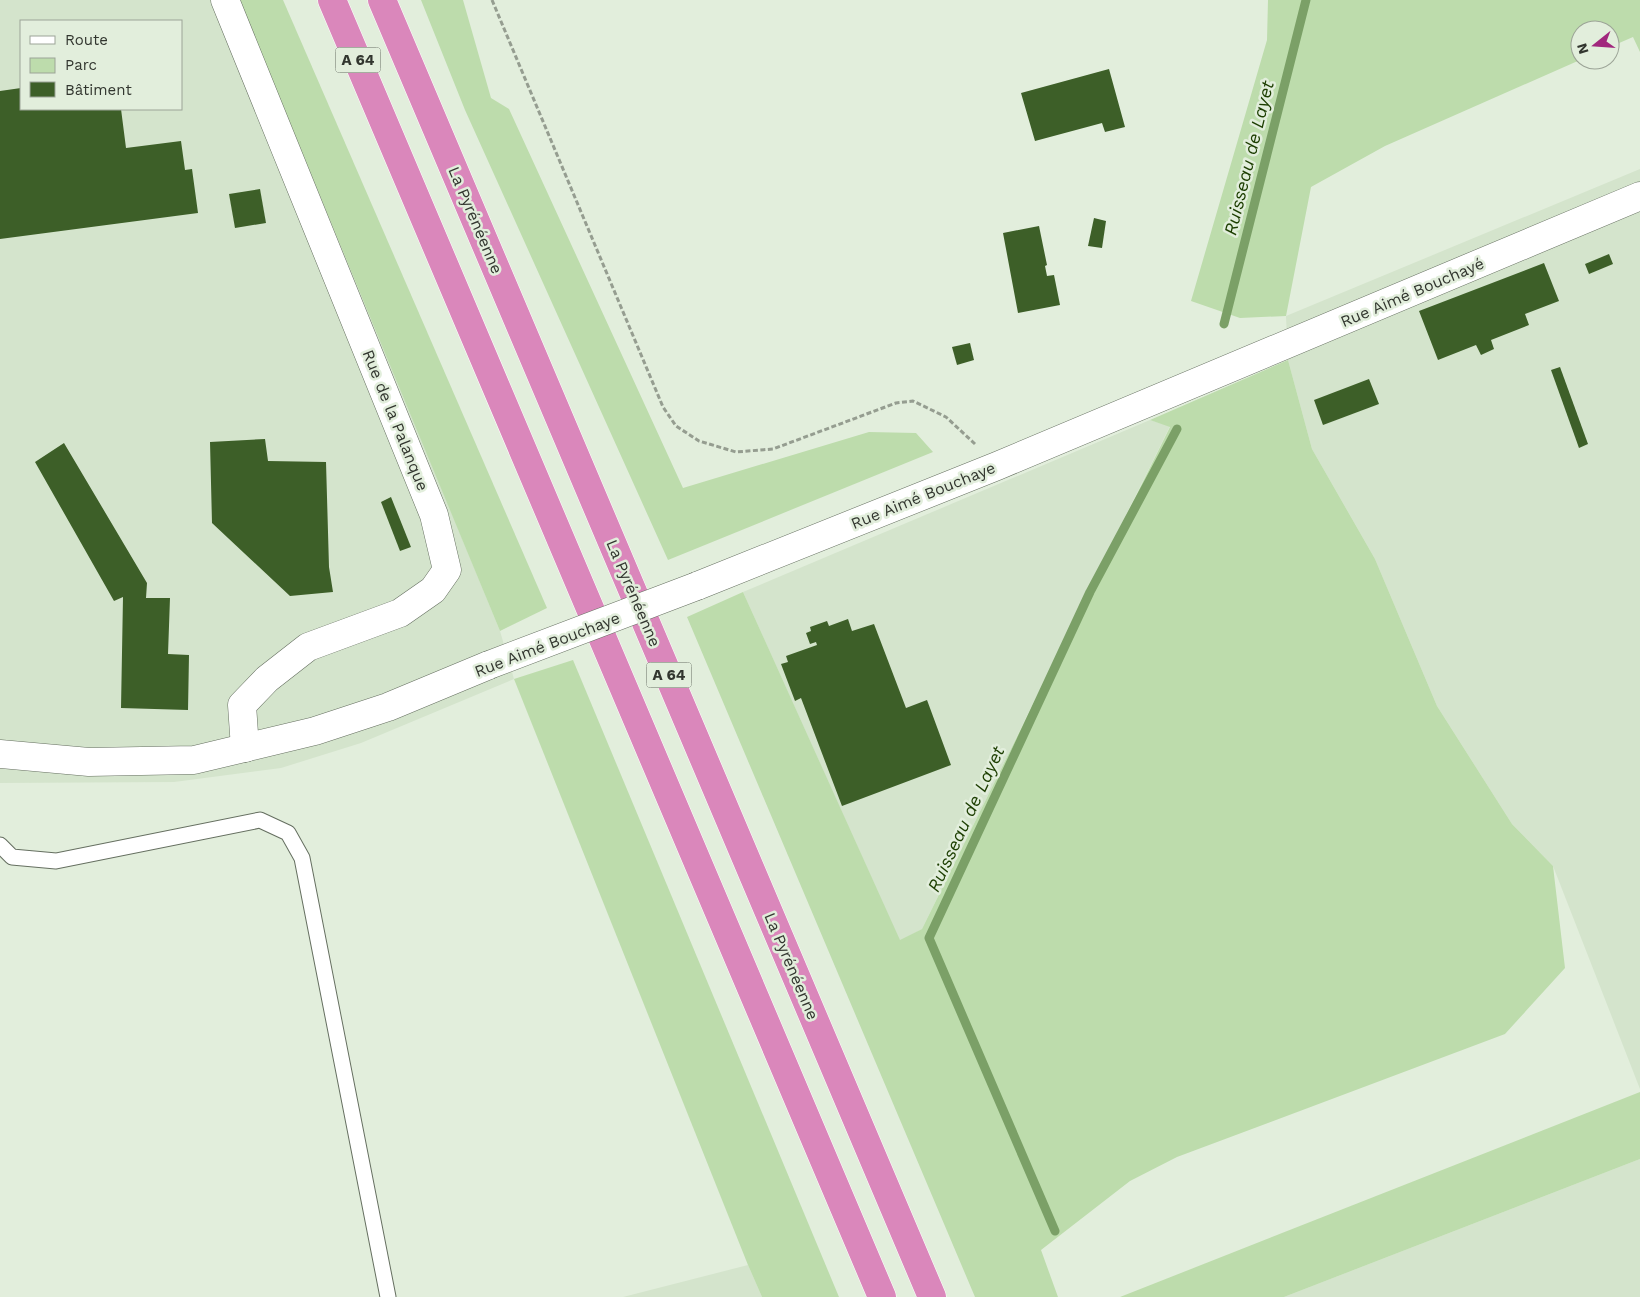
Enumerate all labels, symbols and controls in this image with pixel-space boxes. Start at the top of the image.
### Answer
legend [20,20,182,110]
north arrow [1570,20,1620,70]
text: Route [65,31,108,49]
text: N [1573,42,1592,56]
road number: A 64 [336,48,380,72]
text: Parc [65,56,97,74]
water label: Ruisseau de Layet [1219,78,1278,237]
text: Bâtiment [65,81,132,99]
street label: La Pyrénéenne [444,164,507,277]
street label: Rue Aimé Bouchayé [1338,254,1487,331]
street label: Rue de la Palanque [359,347,433,494]
street label: Rue Aimé Bouchaye [848,458,998,533]
street label: La Pyrénéenne [602,537,665,650]
street label: Rue Aimé Bouchaye [472,608,622,681]
road number: A 64 [646,662,692,688]
water label: Ruisseau de Layet [923,742,1009,895]
street label: La Pyrénéenne [760,910,823,1023]

